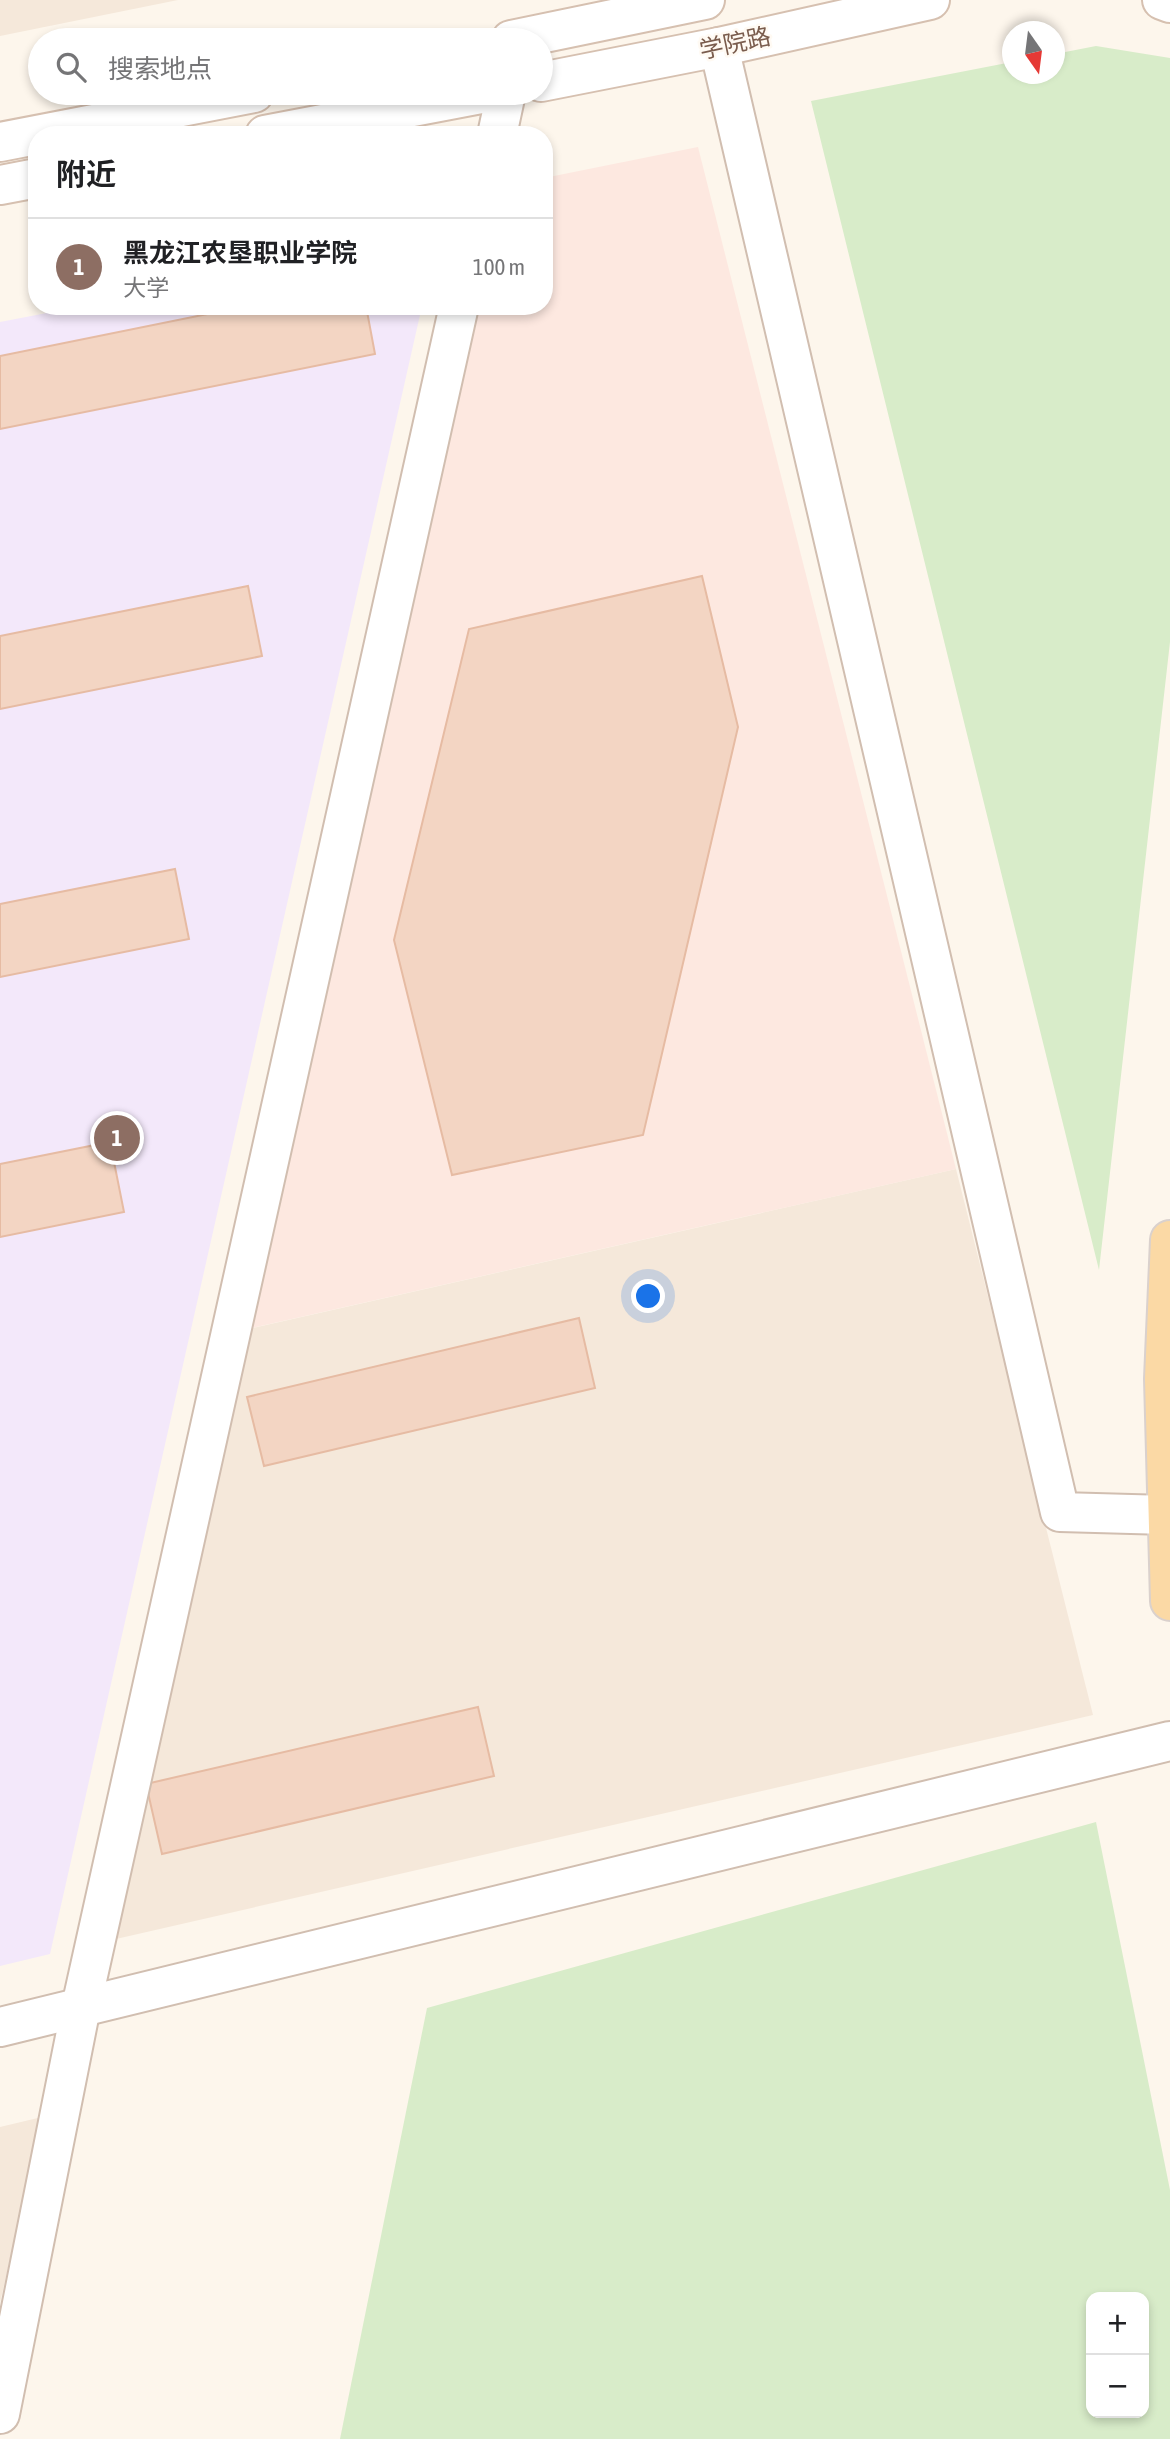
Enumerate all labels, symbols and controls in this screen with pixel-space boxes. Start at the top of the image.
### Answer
north arrow [1002,21,1065,84]
street label: 学院路 [697,22,773,64]
search box [28,28,553,105]
icon: search [52,48,90,86]
text: 搜索地点 [108,54,212,84]
text: 附近 [56,157,116,191]
text: 黑龙江农垦职业学院 [123,238,357,268]
text: 1 [74,254,84,280]
text: 100 m [473,254,525,280]
text: 大学 [123,275,169,301]
pin: 1 [94,1112,140,1164]
your location [631,1279,665,1313]
map controls [1086,2292,1149,2418]
button: + [1086,2292,1149,2355]
button: − [1086,2355,1149,2418]

